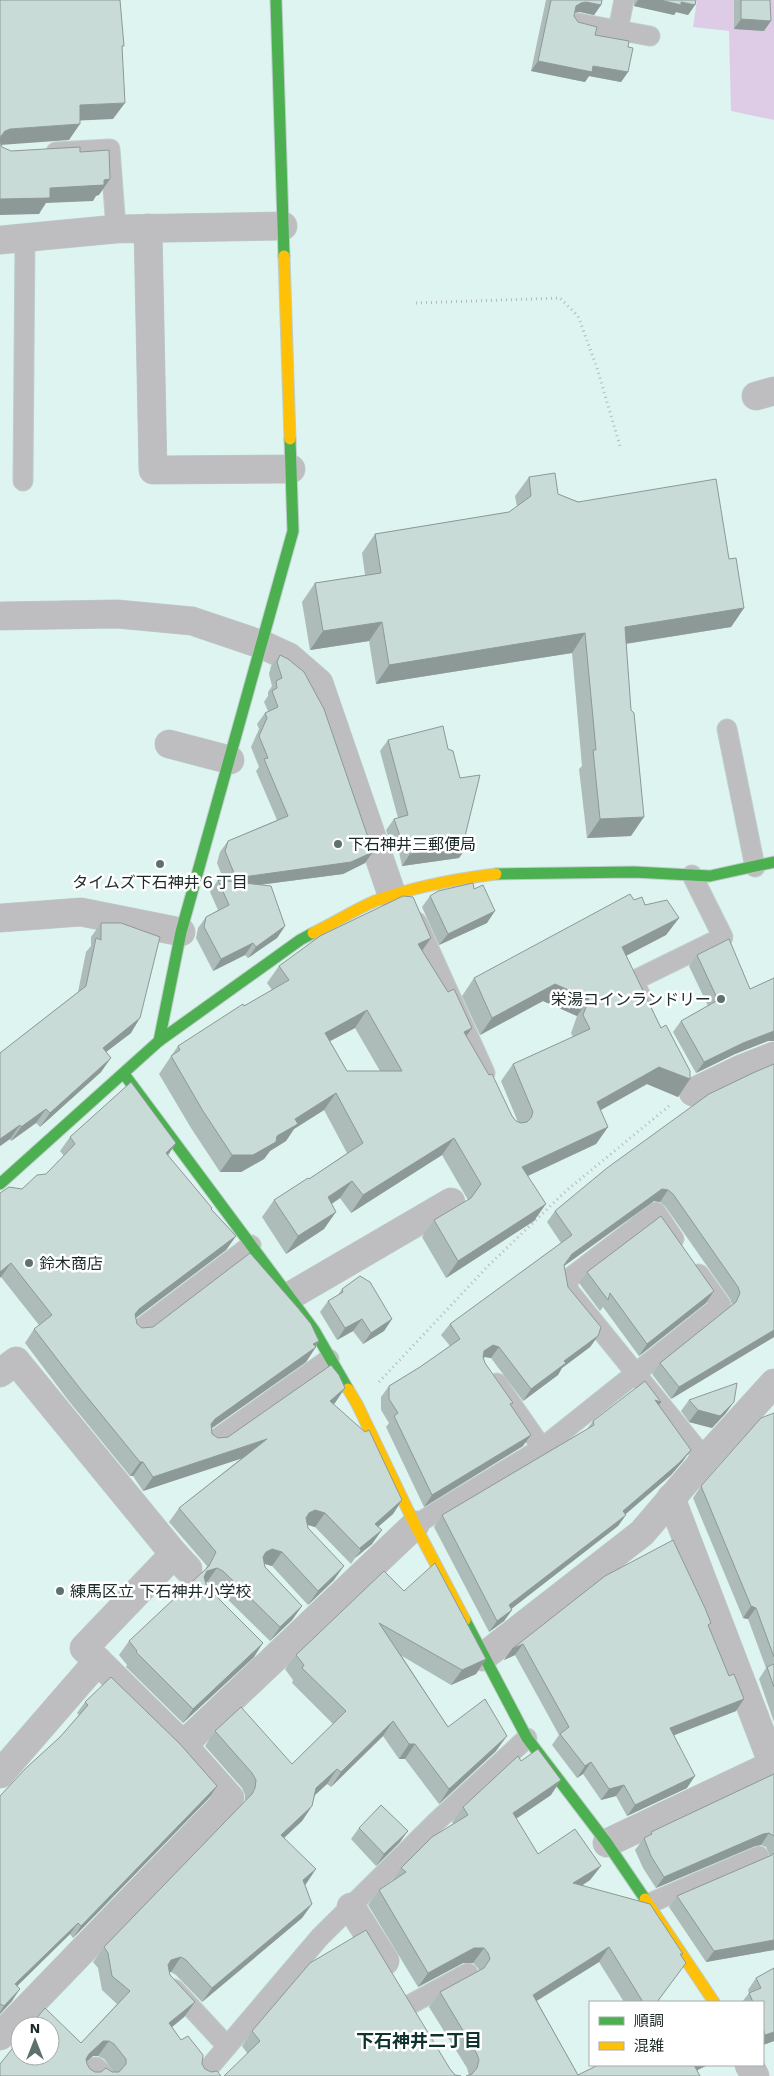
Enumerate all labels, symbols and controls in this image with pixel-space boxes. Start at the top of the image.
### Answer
place label: 下石神井三郵便局 [348,835,476,854]
marker: 下石神井三郵便局 [332,838,344,850]
marker: タイムズ下石神井６丁目 [154,858,166,870]
place label: タイムズ下石神井６丁目 [72,873,248,892]
place label: 栄湯コインランドリー [551,990,711,1009]
marker: 栄湯コインランドリー [715,993,727,1005]
place label: 鈴木商店 [39,1254,103,1273]
marker: 鈴木商店 [23,1257,35,1269]
place label: 練馬区立 下石神井小学校 [70,1582,251,1601]
marker: 練馬区立 下石神井小学校 [54,1585,66,1597]
legend [589,2001,764,2066]
text: 順調 [634,2012,664,2030]
north arrow [10,2016,60,2066]
text: N [30,2020,40,2036]
district label: 下石神井二丁目 [356,2030,482,2051]
text: 混雑 [634,2037,664,2055]

